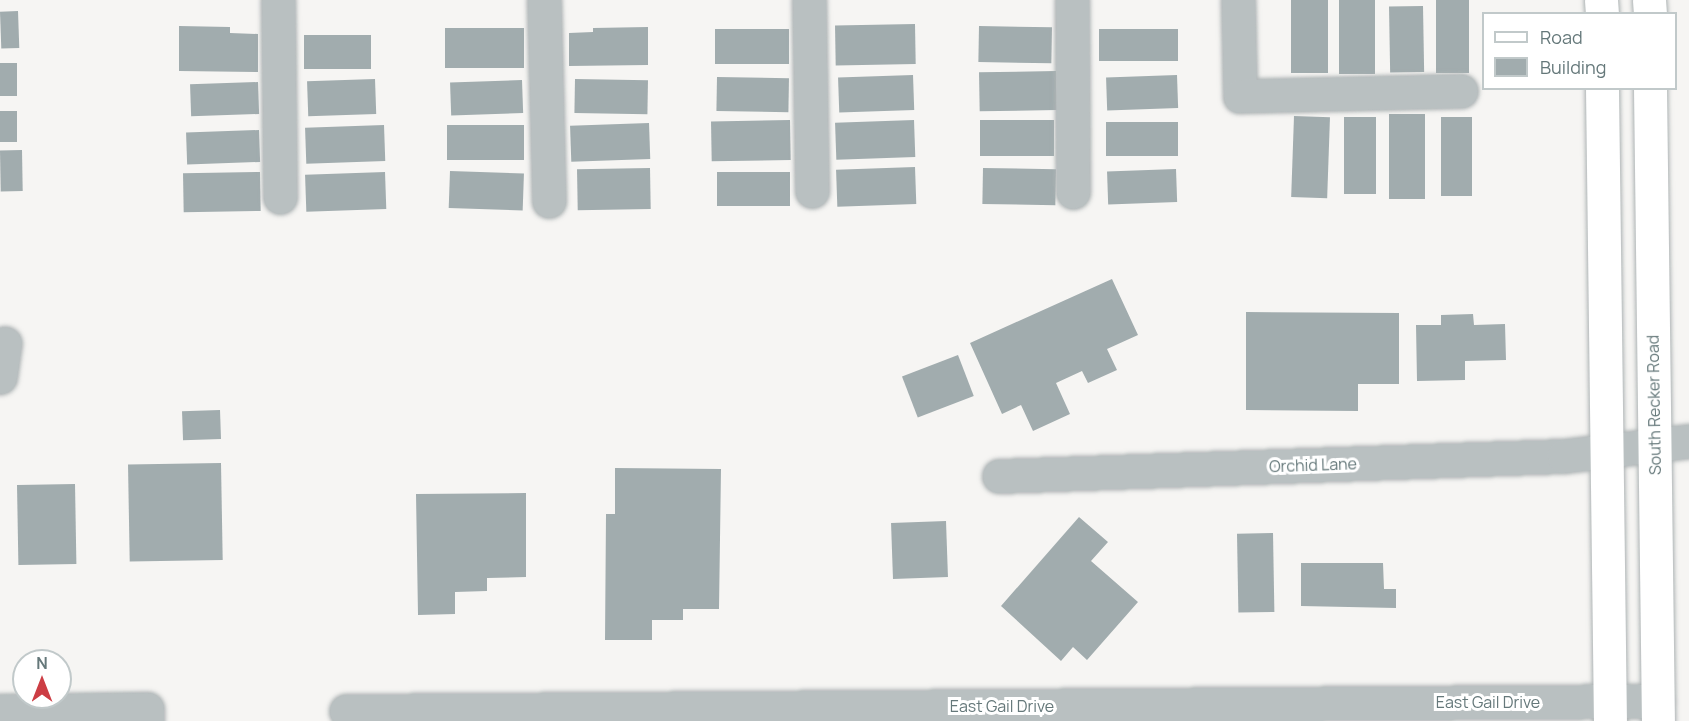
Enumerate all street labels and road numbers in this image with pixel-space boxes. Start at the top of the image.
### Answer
street label: South Recker Road [1643,335,1665,475]
street label: Orchid Lane [1269,454,1357,476]
street label: East Gail Drive [1436,692,1540,712]
street label: East Gail Drive [950,696,1054,716]

